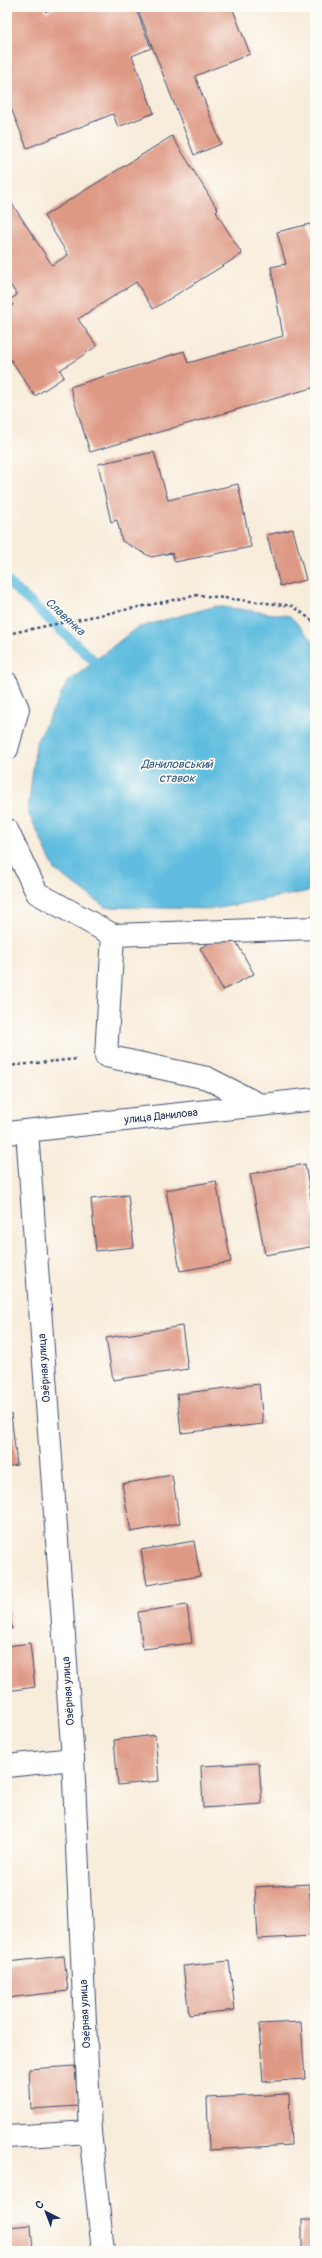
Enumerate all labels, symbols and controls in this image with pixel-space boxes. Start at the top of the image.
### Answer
water label: Славянка [42,595,89,640]
water label: Даниловський ставок [140,757,214,786]
street label: улица Данилова [122,1106,199,1126]
street label: Озёрная улица [35,1333,53,1403]
street label: Озёрная улица [59,1656,77,1726]
street label: Озёрная улица [77,1979,93,2049]
north arrow [26,2192,66,2232]
text: С [33,2198,47,2212]

